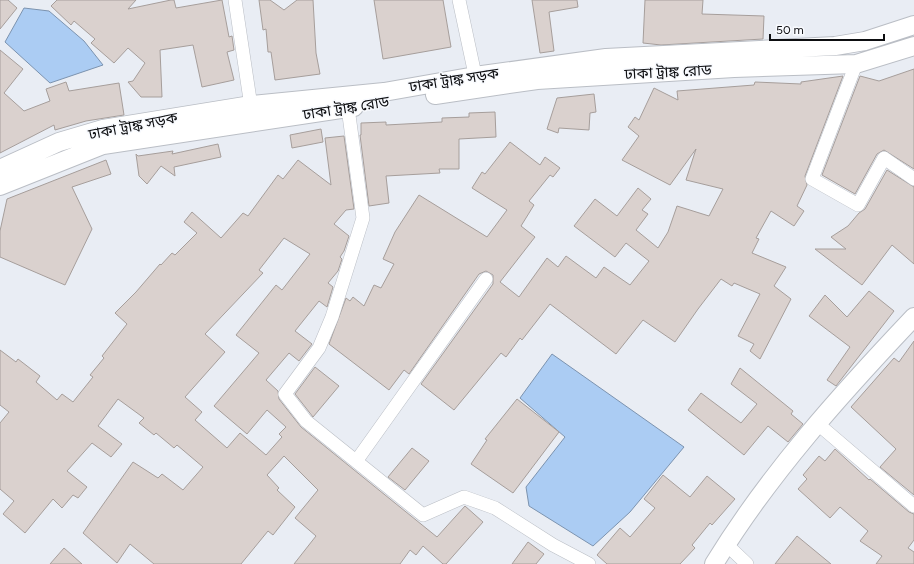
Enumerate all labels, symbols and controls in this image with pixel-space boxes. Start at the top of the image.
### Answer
scale bar [770,16,884,42]
text: 50 m [776,23,804,37]
street label: ঢাকা ট্রাঙ্ক রোড [623,61,712,83]
street label: ঢাকা ট্রাঙ্ক সড়ক [407,64,501,96]
street label: ঢাকা ট্রাঙ্ক রোড [300,92,391,124]
street label: ঢাকা ট্রাঙ্ক সড়ক [86,108,180,144]

